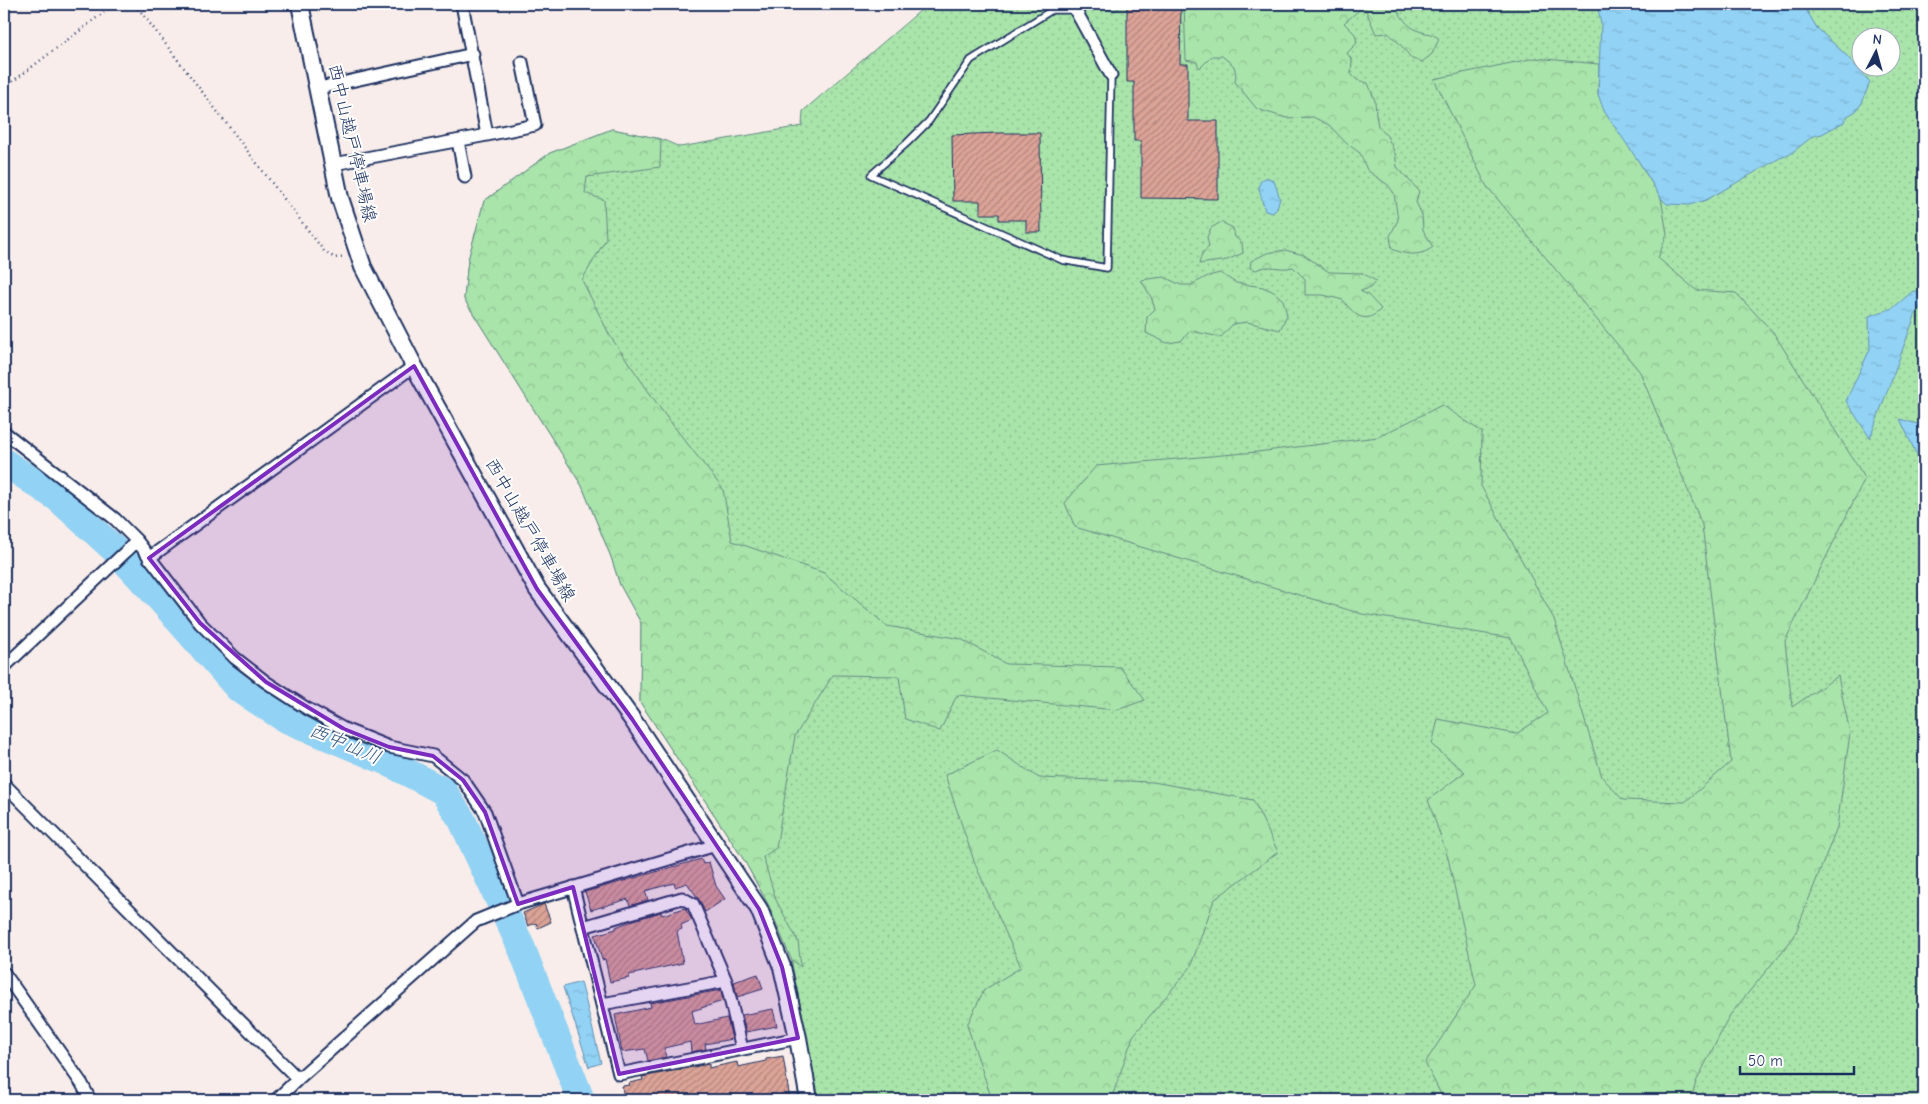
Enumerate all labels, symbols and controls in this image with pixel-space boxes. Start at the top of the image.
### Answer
north arrow [1850,28,1900,78]
text: N [1872,31,1883,48]
street label: 西中山越戸停車場線 [324,62,380,224]
street label: 西中山越戸停車場線 [480,455,580,605]
water label: 西中山川 [306,719,384,769]
scale bar [1740,1044,1854,1076]
text: 50 m [1748,1052,1783,1070]

